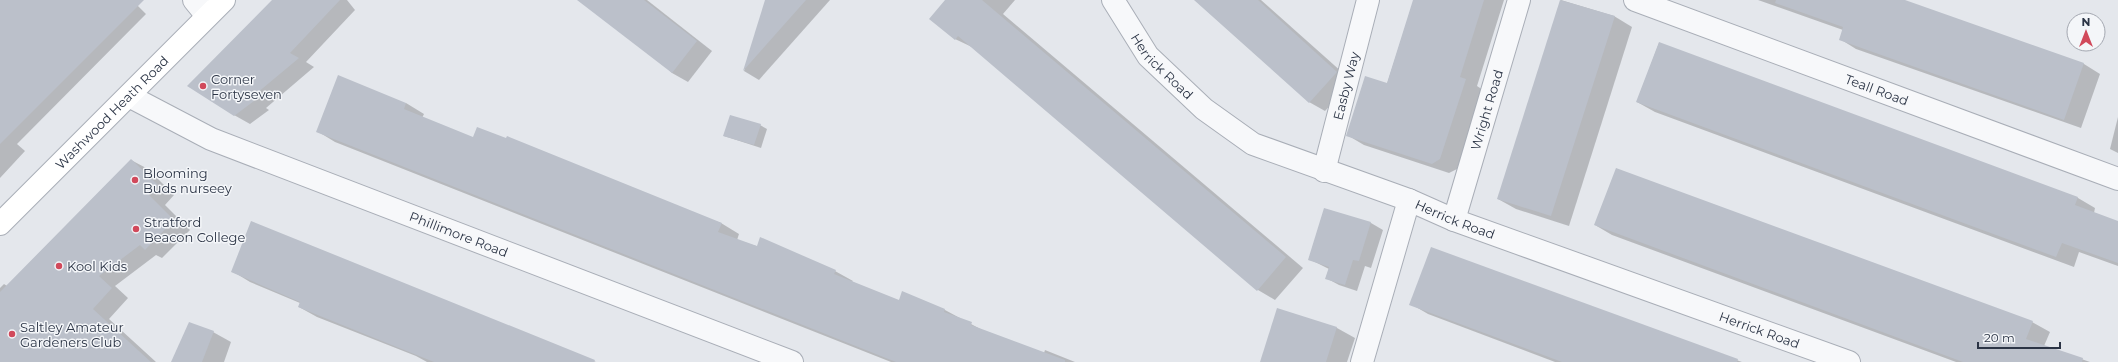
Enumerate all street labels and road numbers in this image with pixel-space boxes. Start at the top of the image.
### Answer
street label: Herrick Road [1128,30,1197,103]
street label: Easby Way [1329,49,1363,122]
street label: Washwood Heath Road [52,52,172,172]
street label: Wright Road [1467,68,1506,152]
street label: Teall Road [1843,71,1911,109]
street label: Herrick Road [1413,196,1497,242]
street label: Phillimore Road [407,208,510,260]
street label: Herrick Road [1717,308,1802,352]

